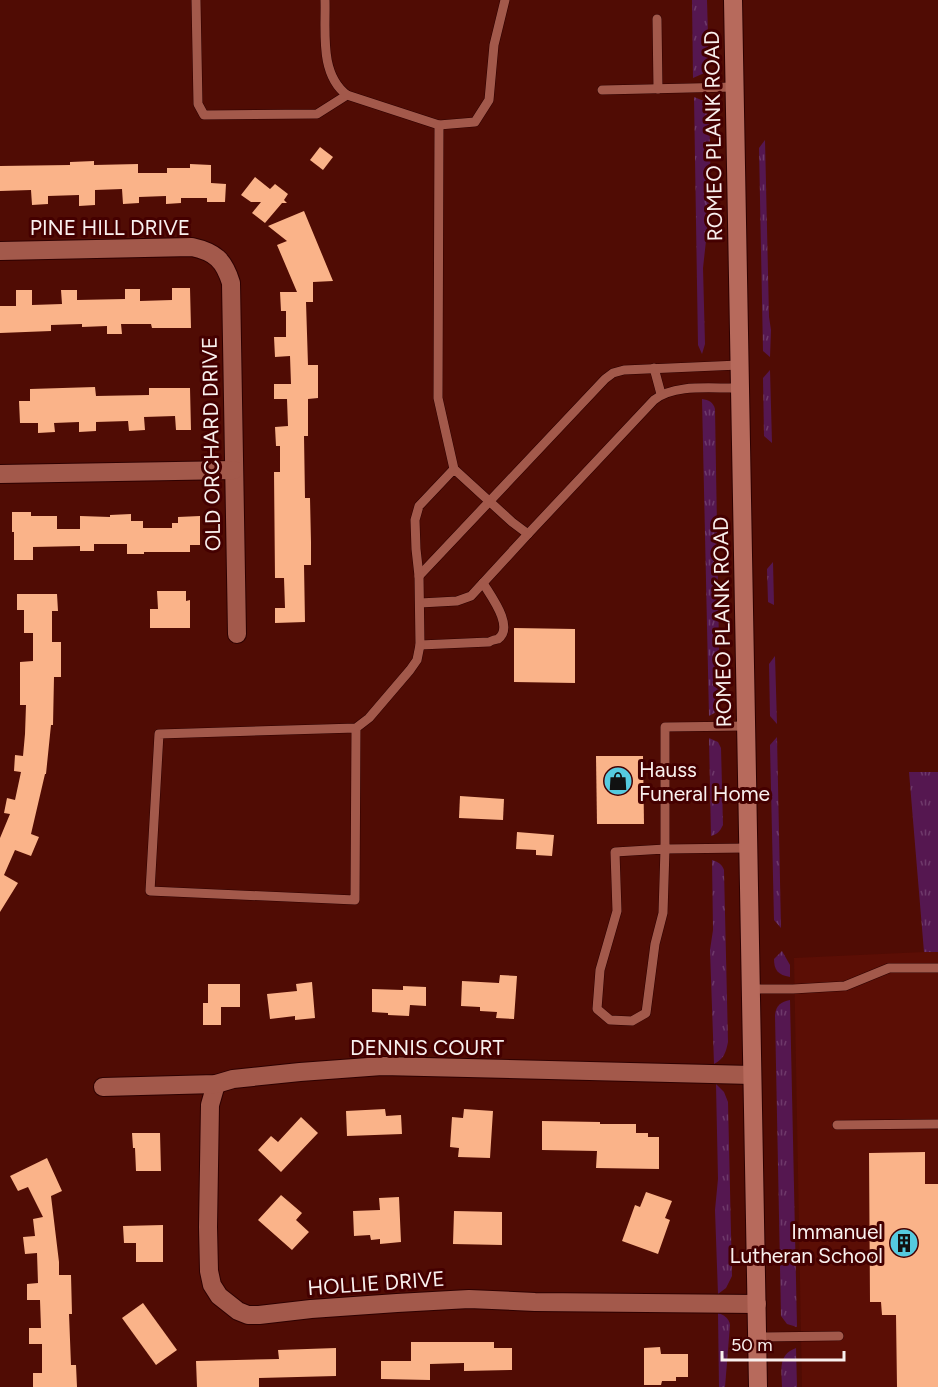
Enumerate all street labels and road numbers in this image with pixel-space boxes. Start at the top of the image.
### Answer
street label: ROMEO PLANK ROAD [699,30,727,242]
street label: PINE HILL DRIVE [30,215,190,240]
street label: OLD ORCHARD DRIVE [197,337,225,551]
street label: ROMEO PLANK ROAD [708,516,736,728]
street label: DENNIS COURT [350,1035,504,1060]
street label: HOLLIE DRIVE [307,1266,445,1300]

